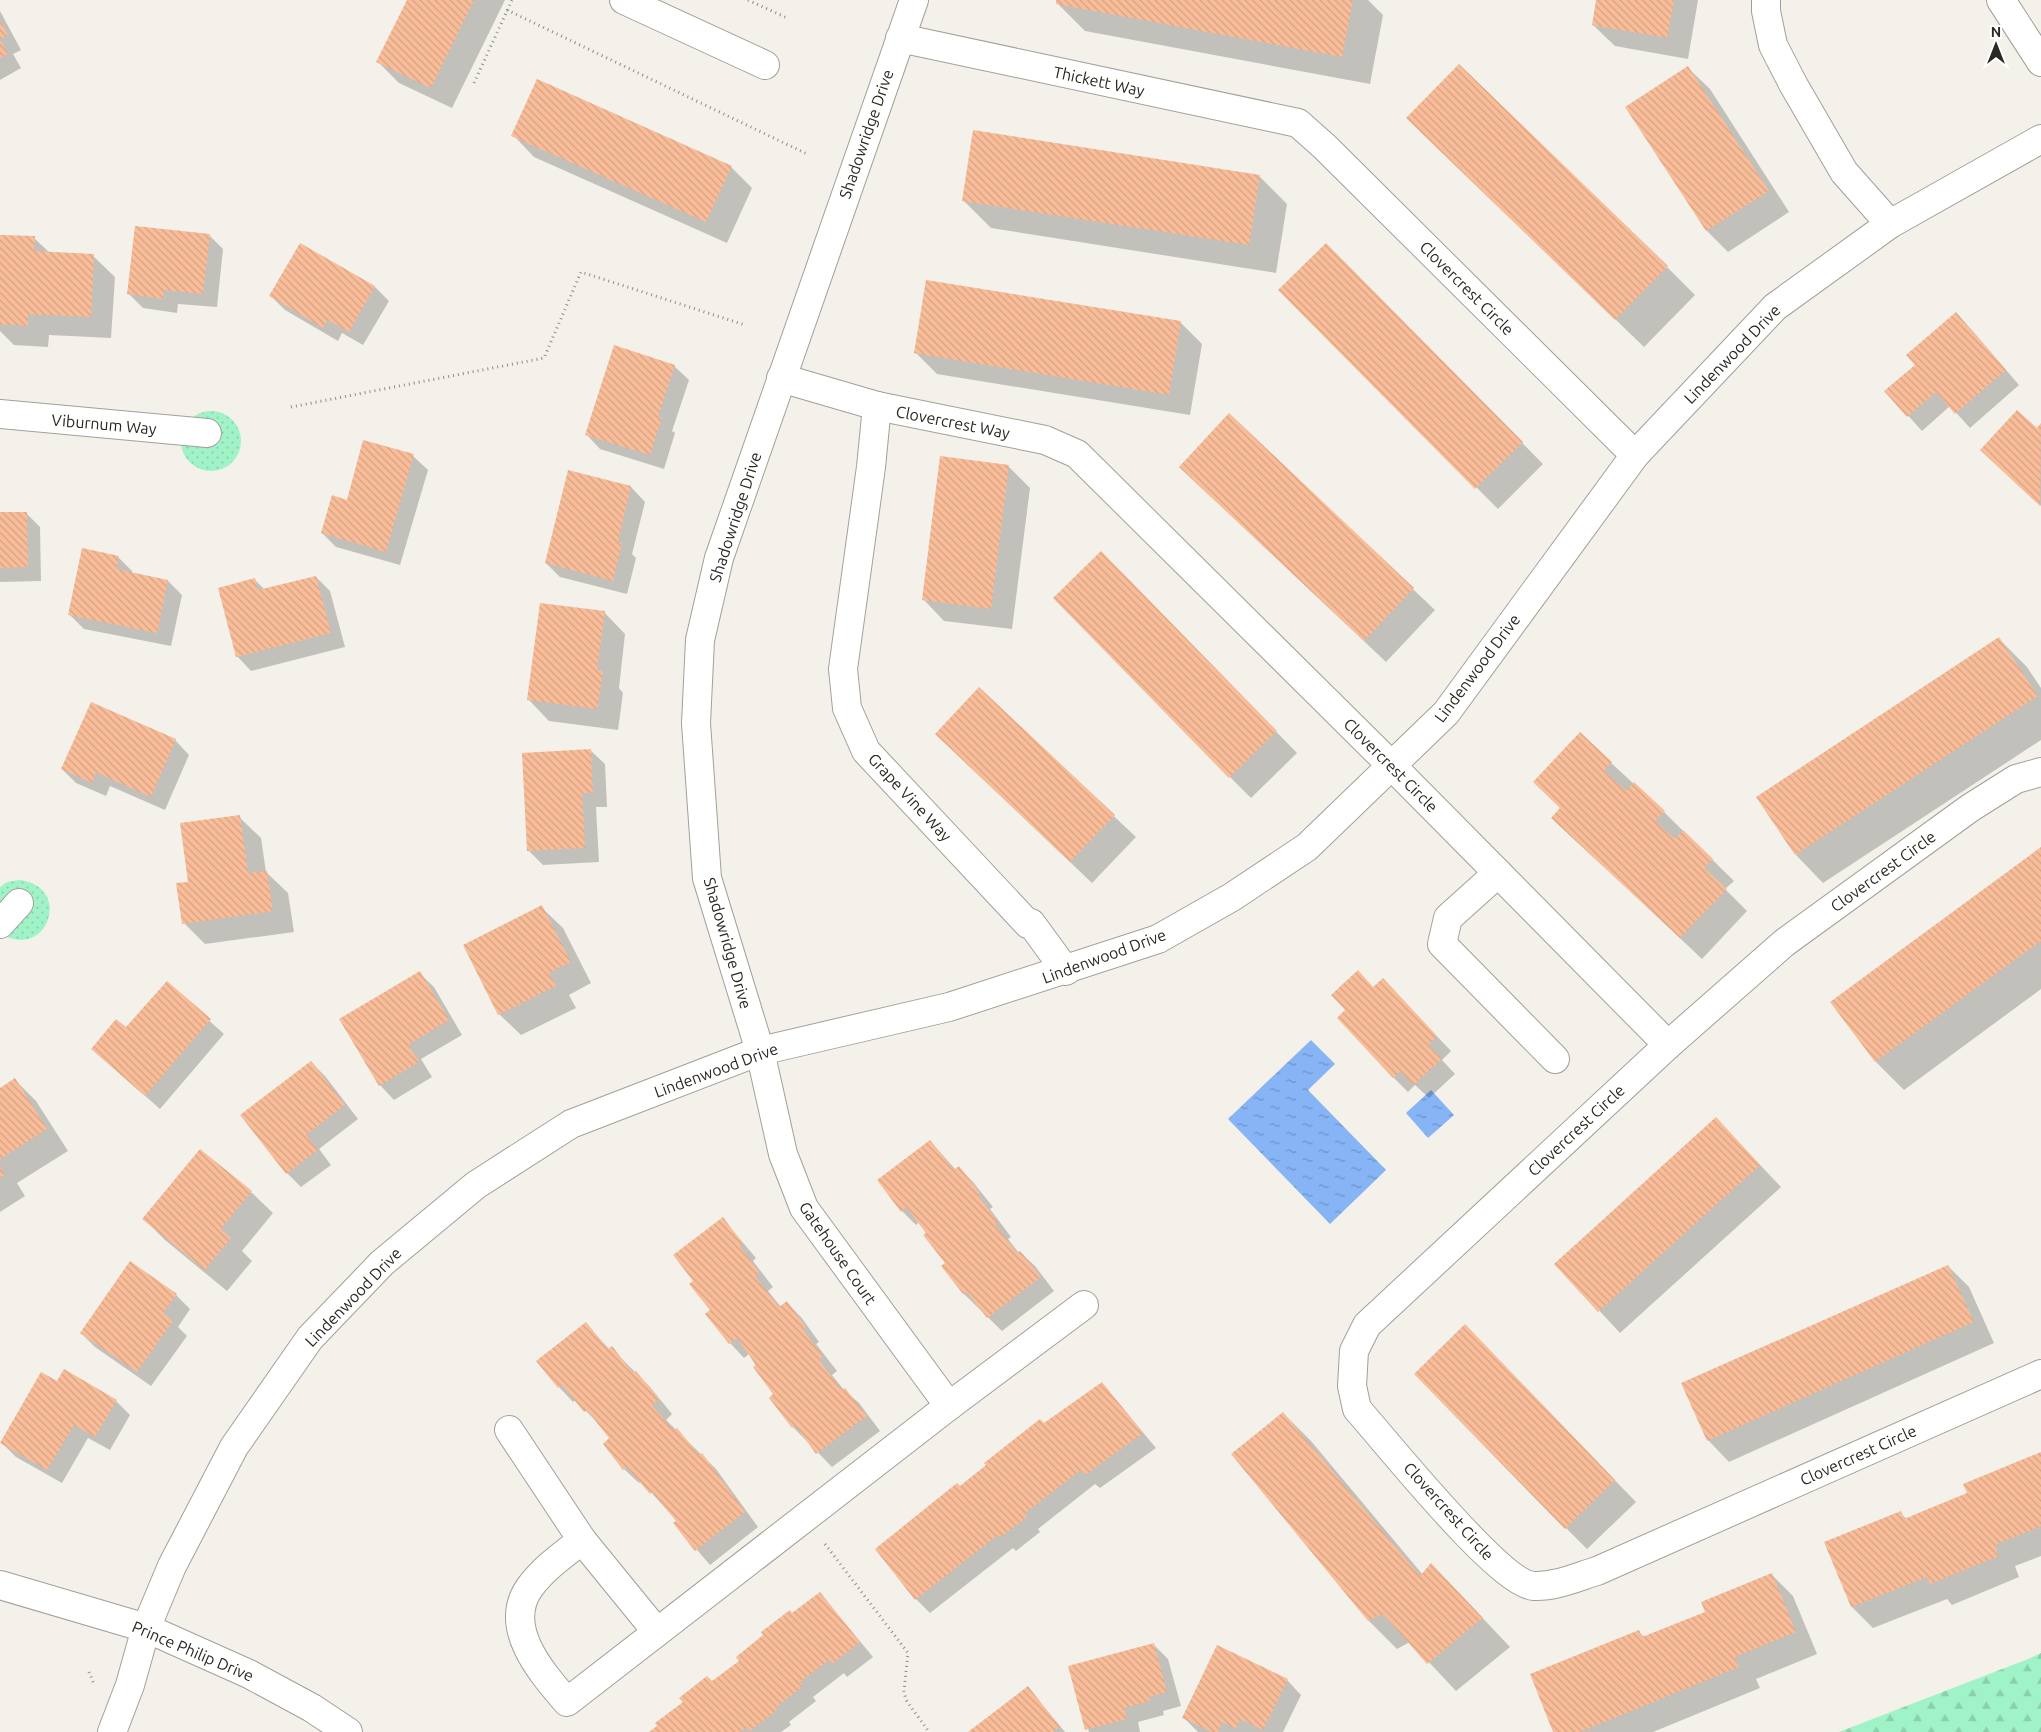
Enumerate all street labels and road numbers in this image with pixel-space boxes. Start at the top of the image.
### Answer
street label: Thickett Way [1052,63,1146,99]
street label: Shadowridge Drive [835,67,897,201]
street label: Clovercrest Circle [1416,237,1518,339]
street label: Lindenwood Drive [1680,301,1784,407]
street label: Clovercrest Way [895,402,1012,442]
street label: Viburnum Way [51,410,158,438]
street label: Shadowridge Drive [705,450,765,584]
street label: Lindenwood Drive [1431,610,1523,726]
street label: Clovercrest Circle [1340,714,1442,816]
street label: Grape Vine Way [865,749,955,845]
street label: Clovercrest Circle [1827,827,1939,915]
street label: Shadowridge Drive [701,875,755,1011]
street label: Lindenwood Drive [1040,925,1168,987]
street label: Lindenwood Drive [652,1039,780,1101]
street label: Clovercrest Circle [1524,1081,1628,1179]
street label: Gatehouse Court [796,1198,881,1309]
street label: Lindenwood Drive [301,1244,405,1350]
street label: Clovercrest Circle [1797,1421,1919,1489]
street label: Clovercrest Circle [1400,1458,1498,1564]
street label: Prince Philip Drive [130,1617,256,1685]

